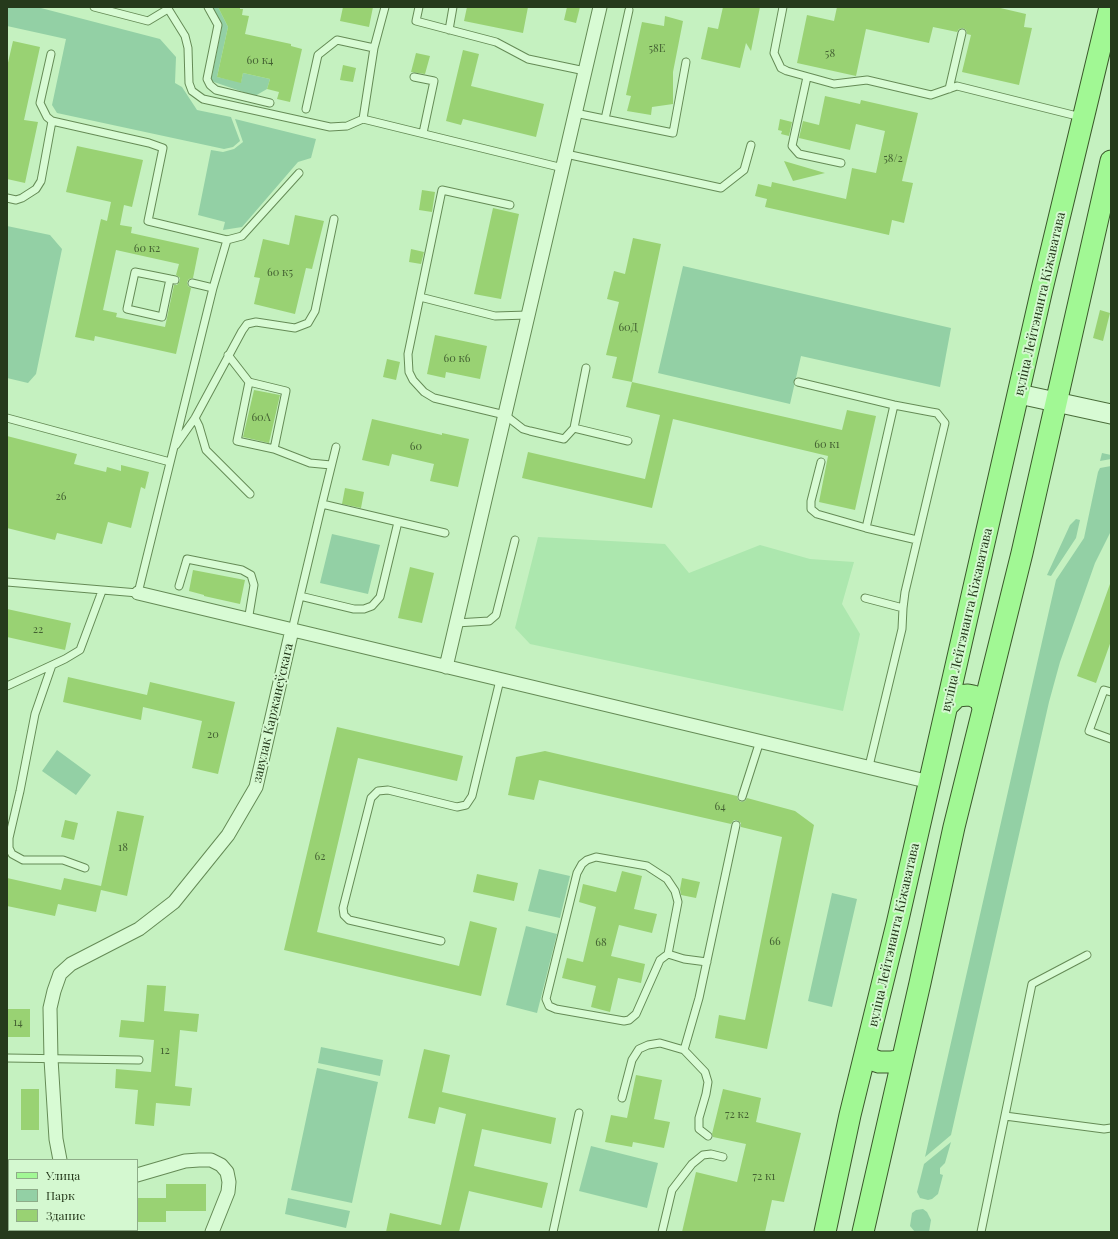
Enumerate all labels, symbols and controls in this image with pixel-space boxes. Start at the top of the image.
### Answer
house number: 58Е [649,42,665,56]
house number: 58 [825,47,835,61]
house number: 60 к4 [247,54,273,68]
house number: 58/2 [883,152,903,166]
street label: вуліца Лейтэнанта Кіжаватава [1011,211,1069,397]
house number: 60 к2 [134,242,160,256]
house number: 60 к5 [267,266,293,280]
house number: 60Д [618,321,638,335]
house number: 60 к6 [443,352,471,366]
house number: 60А [251,411,271,425]
house number: 60 к1 [814,438,840,452]
house number: 60 [410,440,422,454]
house number: 26 [56,490,66,504]
street label: вуліца Лейтэнанта Кіжаватава [938,527,996,713]
house number: 22 [33,623,43,637]
street label: завулак Каржанеўскага [249,642,297,784]
house number: 20 [207,728,219,742]
house number: 64 [714,800,726,814]
house number: 18 [118,841,128,855]
street label: вуліца Лейтэнанта Кіжаватава [865,842,923,1028]
house number: 62 [315,850,325,864]
house number: 66 [769,935,781,949]
house number: 68 [595,936,607,950]
house number: 14 [13,1016,23,1030]
house number: 12 [160,1044,170,1058]
house number: 72 к2 [725,1108,749,1122]
legend [8,1159,138,1231]
text: Улица [46,1167,80,1183]
house number: 72 к1 [753,1170,775,1184]
text: Парк [46,1187,75,1203]
text: Здание [46,1207,86,1223]

